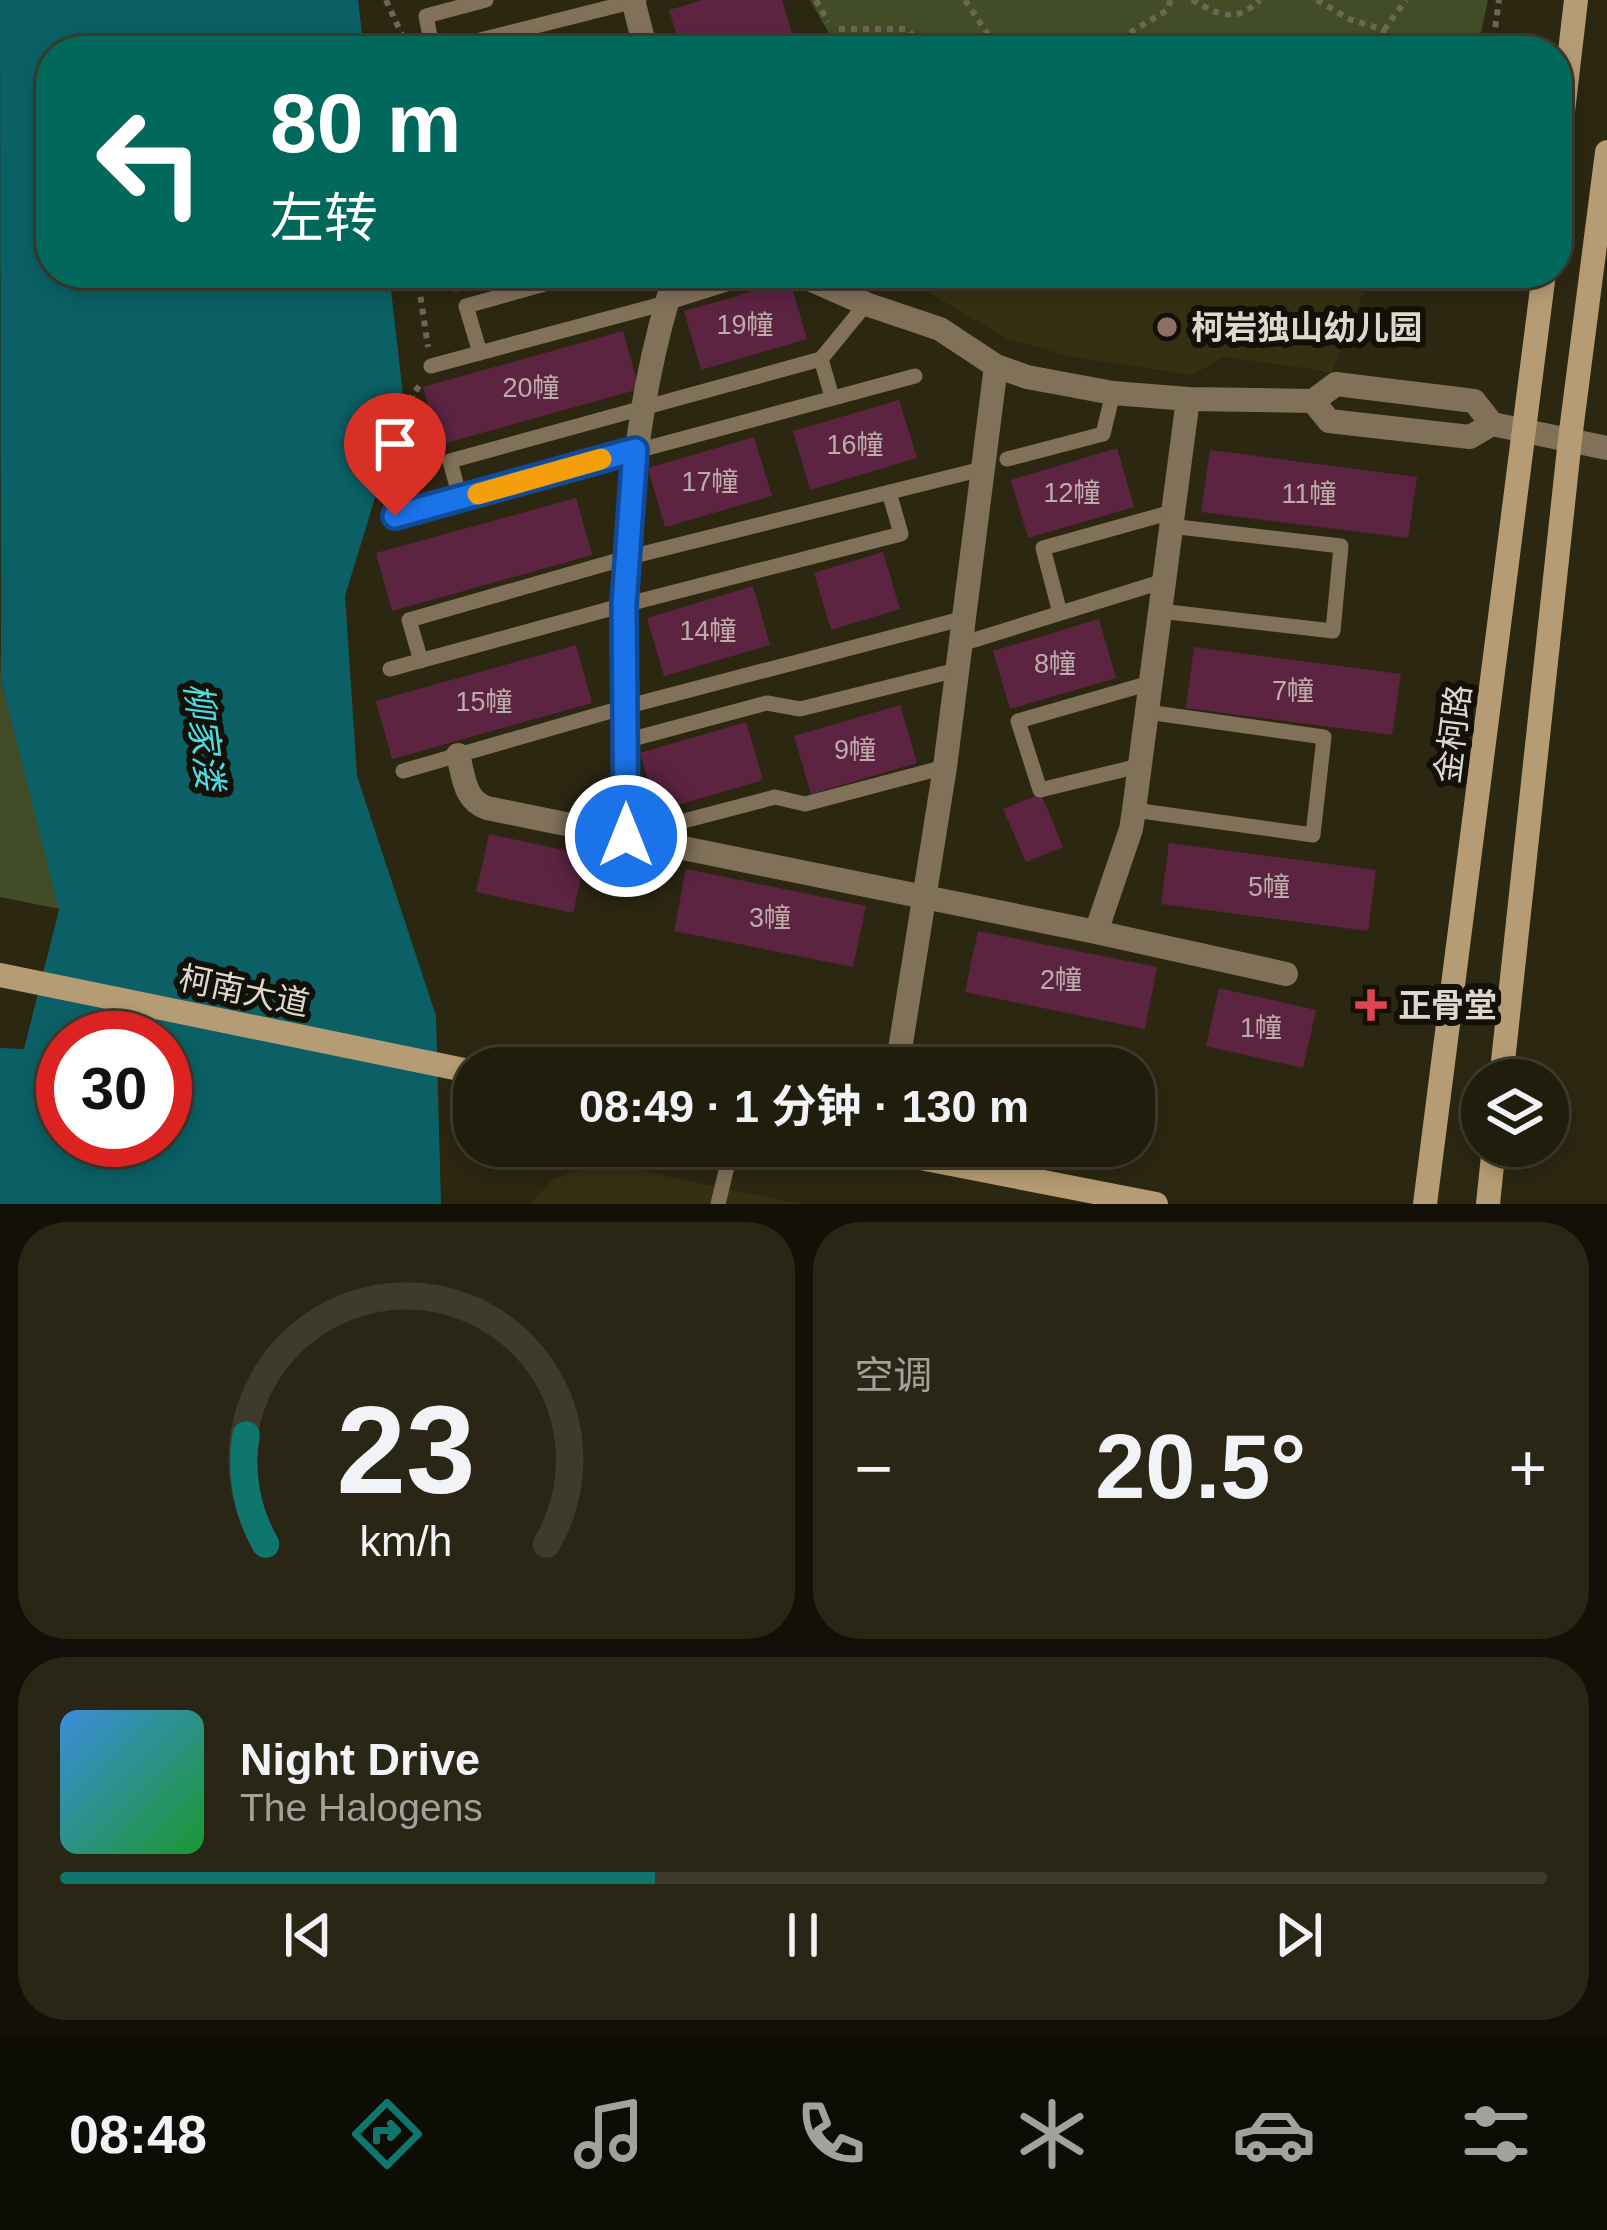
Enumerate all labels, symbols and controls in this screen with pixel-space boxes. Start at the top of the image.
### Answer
text: 80 m [270,76,461,170]
icon: left [72,84,228,240]
text: 左转 [270,188,378,248]
place label: 柯岩独山幼儿园 [1191,309,1422,346]
house number: 19幢 [716,310,774,340]
marker: 柯岩独山幼儿园 [1154,314,1180,340]
house number: 20幢 [502,373,560,403]
pin [344,393,446,516]
icon: arrive [362,411,428,477]
house number: 16幢 [826,430,884,460]
house number: 17幢 [681,467,739,497]
house number: 12幢 [1043,478,1101,508]
house number: 11幢 [1281,479,1337,509]
house number: 14幢 [679,616,737,646]
house number: 8幢 [1034,649,1076,679]
house number: 7幢 [1272,676,1314,706]
water label: 柳家溇 [177,680,231,796]
street label: 金柯路 [1429,683,1477,785]
house number: 15幢 [455,687,513,717]
house number: 9幢 [834,735,876,765]
position arrow [563,773,689,899]
house number: 5幢 [1248,872,1290,902]
house number: 3幢 [749,903,791,933]
street label: 柯南大道 [176,959,312,1023]
house number: 2幢 [1040,965,1082,995]
place label: 正骨堂 [1398,987,1497,1024]
marker: 正骨堂 [1355,989,1387,1021]
speed limit sign: 30 [36,1011,192,1167]
house number: 1幢 [1240,1013,1282,1043]
map controls [1461,1059,1569,1167]
button: layers [1461,1059,1569,1167]
text: 08:49 · 1 分钟 · 130 m [579,1081,1029,1132]
text: 空调 [855,1354,933,1397]
text: 23 [337,1380,476,1519]
text: 20.5° [1095,1417,1306,1517]
text: − [855,1431,893,1505]
text: + [1508,1431,1547,1505]
text: km/h [360,1516,453,1564]
text: Night Drive [240,1734,480,1785]
text: The Halogens [240,1786,483,1829]
icon: previous [275,1902,341,1968]
icon: pause [770,1902,836,1968]
icon: next [1266,1902,1332,1968]
icon: directions [345,2092,429,2176]
icon: music [567,2092,651,2176]
icon: phone [789,2092,873,2176]
icon: climate [1010,2092,1094,2176]
icon: car [1232,2092,1316,2176]
icon: filters [1454,2092,1538,2176]
text: 08:48 [69,2104,207,2164]

